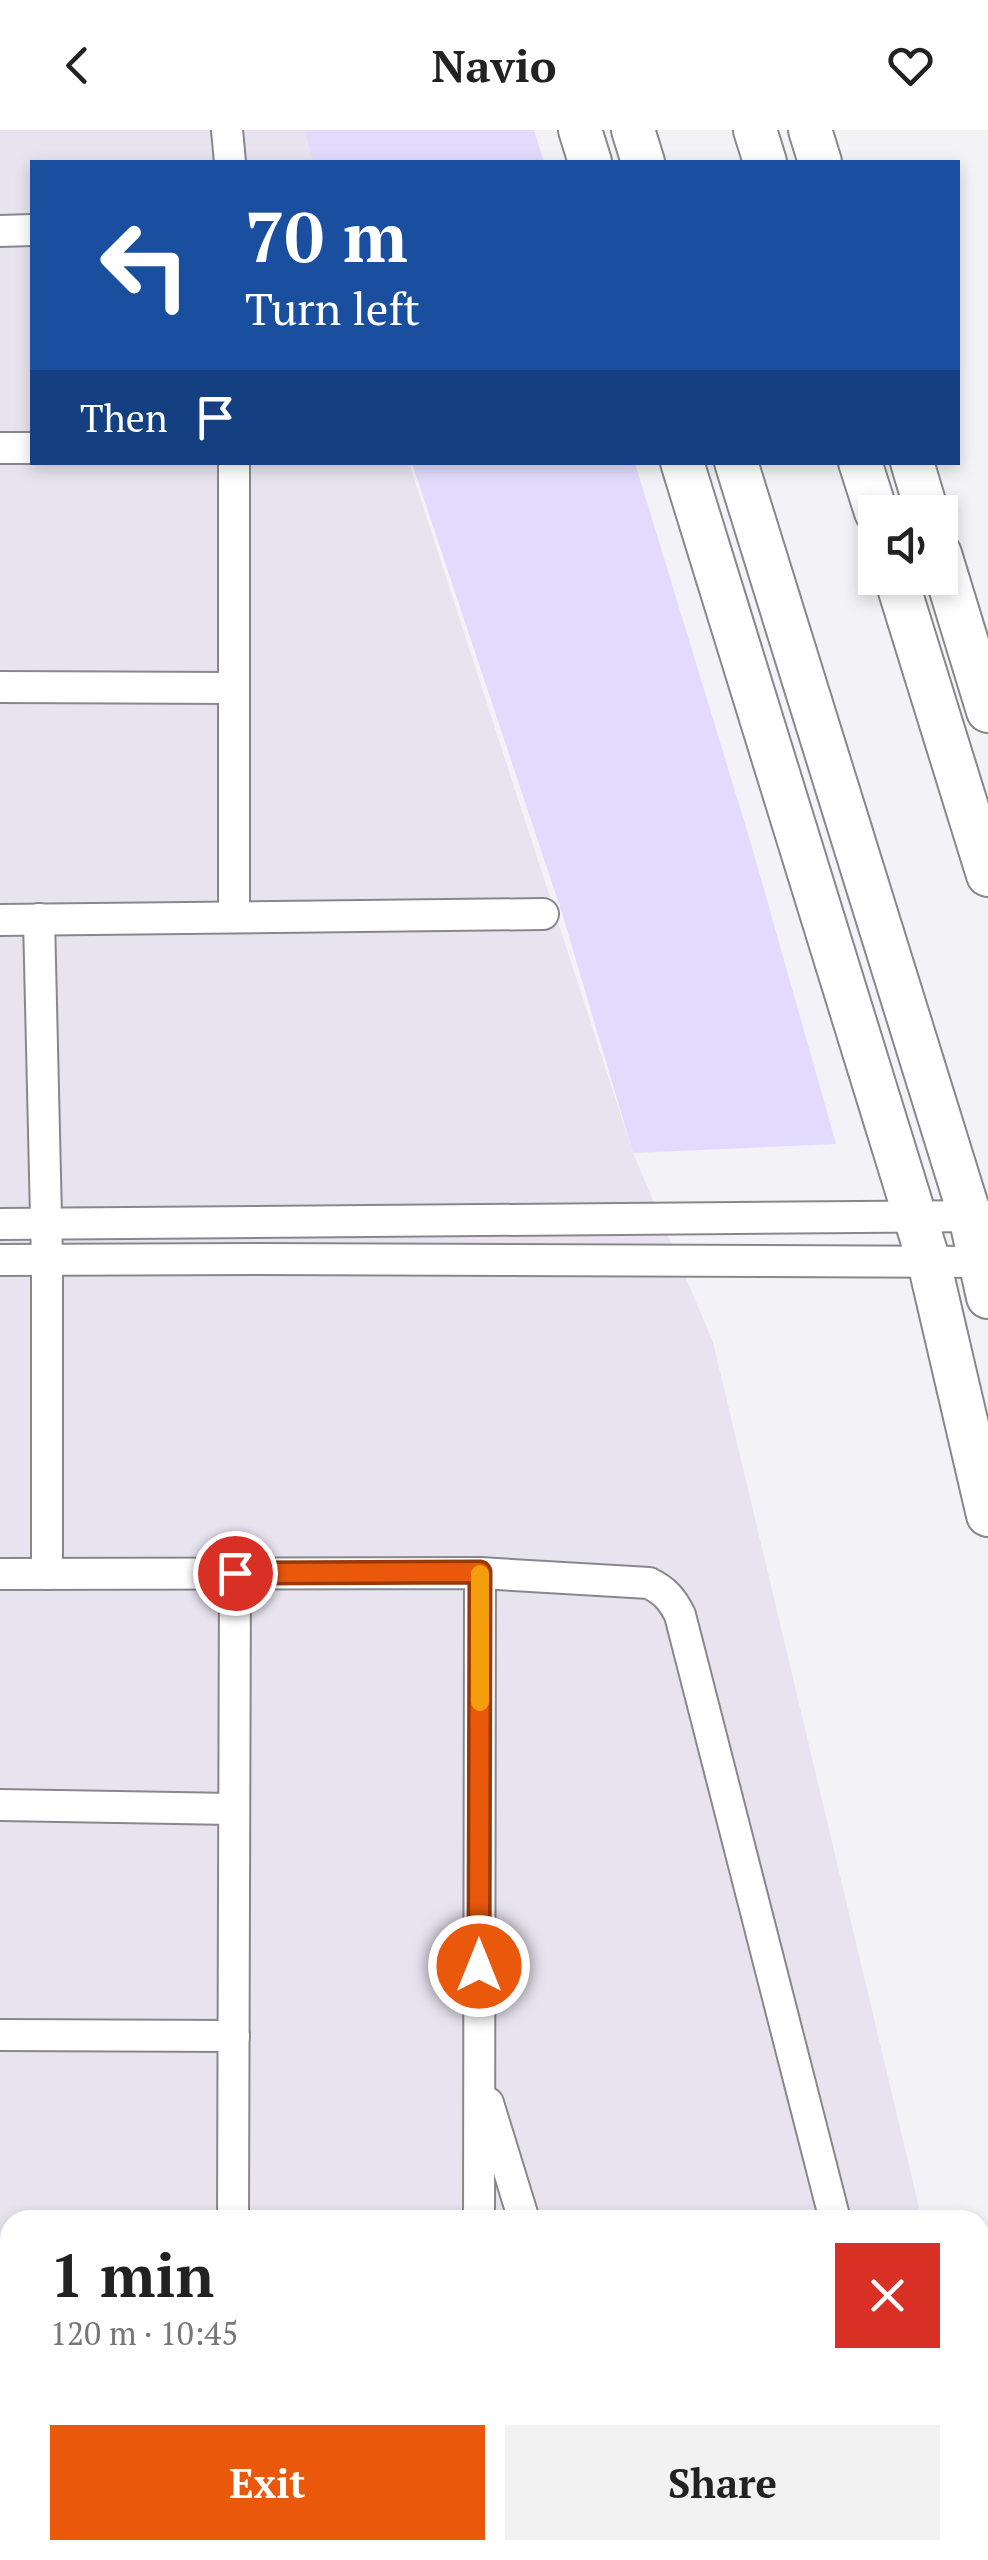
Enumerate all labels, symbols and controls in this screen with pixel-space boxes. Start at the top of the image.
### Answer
text: Navio [431,35,557,95]
icon: back [50,38,105,93]
icon: heart [883,38,938,93]
text: 70 m [245,189,408,282]
icon: left [80,200,210,330]
text: Turn left [245,278,420,338]
icon: arrive [188,390,243,445]
text: Then [80,393,168,443]
map controls [858,495,958,595]
button: sound [858,495,958,595]
pin [193,1531,278,1616]
icon: arrive [208,1546,263,1601]
position arrow [427,1914,531,2018]
text: 1 min [50,2235,214,2314]
button: close [835,2243,940,2348]
text: 120 m · 10:45 [50,2312,238,2354]
button: Exit [50,2425,485,2540]
button: Share [505,2425,940,2540]

